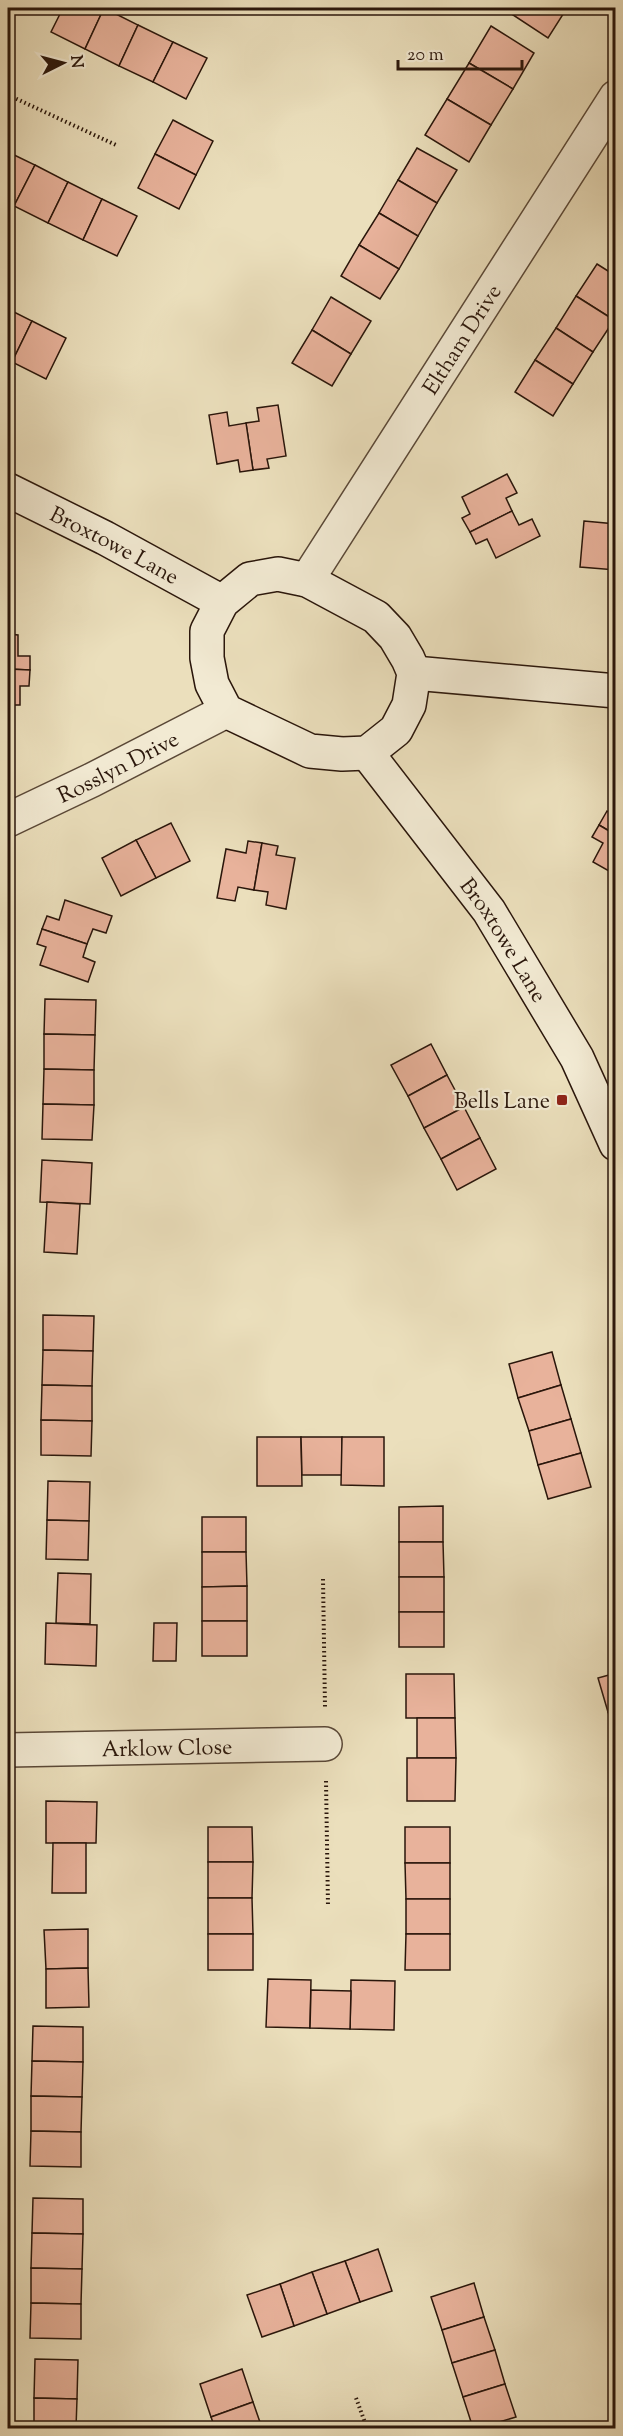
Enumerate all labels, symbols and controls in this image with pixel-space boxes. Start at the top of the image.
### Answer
north arrow [33,33,93,93]
scale bar [398,33,522,71]
text: 20 m [407,43,444,69]
text: N [63,54,88,69]
street label: Eltham Drive [416,279,511,402]
street label: Broxtowe Lane [43,500,184,594]
street label: Rosslyn Drive [53,725,185,813]
street label: Broxtowe Lane [450,872,553,1009]
place label: Bells Lane [454,1087,550,1119]
marker: Bells Lane [555,1093,569,1107]
street label: Arklow Close [101,1733,233,1767]

